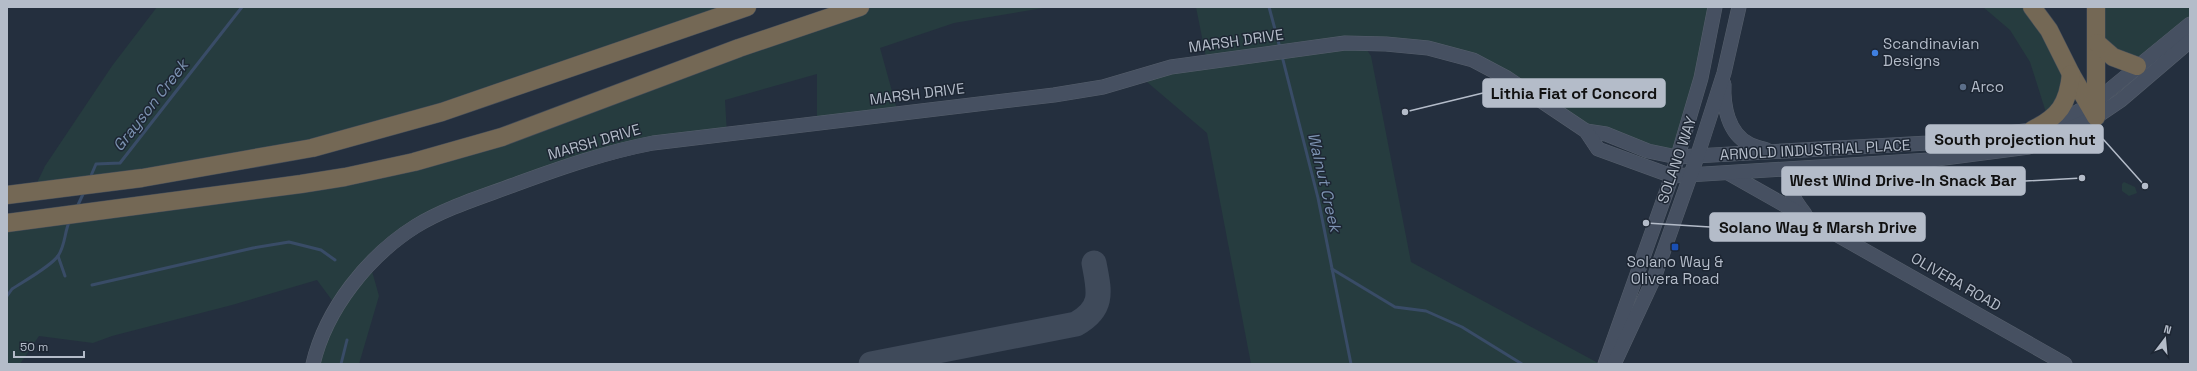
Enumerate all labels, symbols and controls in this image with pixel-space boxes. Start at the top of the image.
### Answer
street label: MARSH DRIVE [1187,24,1285,57]
place label: Scandinavian Designs [1883,34,1979,70]
marker: Scandinavian Designs [1870,48,1880,58]
water label: Grayson Creek [108,53,194,155]
place label: Arco [1971,77,2004,96]
street label: MARSH DRIVE [868,78,966,109]
callout: Lithia Fiat of Concord [1483,79,1665,107]
marker: Arco [1958,82,1968,92]
text: Lithia Fiat of Concord [1491,83,1657,104]
street label: SOLANO WAY [1653,114,1700,206]
street label: MARSH DRIVE [545,119,642,164]
callout: South projection hut [1926,125,2103,153]
text: South projection hut [1934,129,2096,150]
water label: Walnut Creek [1303,130,1347,236]
street label: ARNOLD INDUSTRIAL PLACE [1719,135,1911,164]
callout: West Wind Drive-In Snack Bar [1782,167,2025,195]
text: West Wind Drive-In Snack Bar [1789,170,2017,191]
callout: Solano Way & Marsh Drive [1710,213,1925,241]
text: Solano Way & Marsh Drive [1719,217,1917,238]
marker: Solano Way & Olivera Road [1670,242,1680,252]
street label: OLIVERA ROAD [1908,248,2005,315]
place label: Solano Way & Olivera Road [1627,252,1723,288]
north arrow [2145,319,2185,359]
text: N [2162,322,2173,337]
scale bar [14,333,84,359]
text: 50 m [20,339,48,355]

